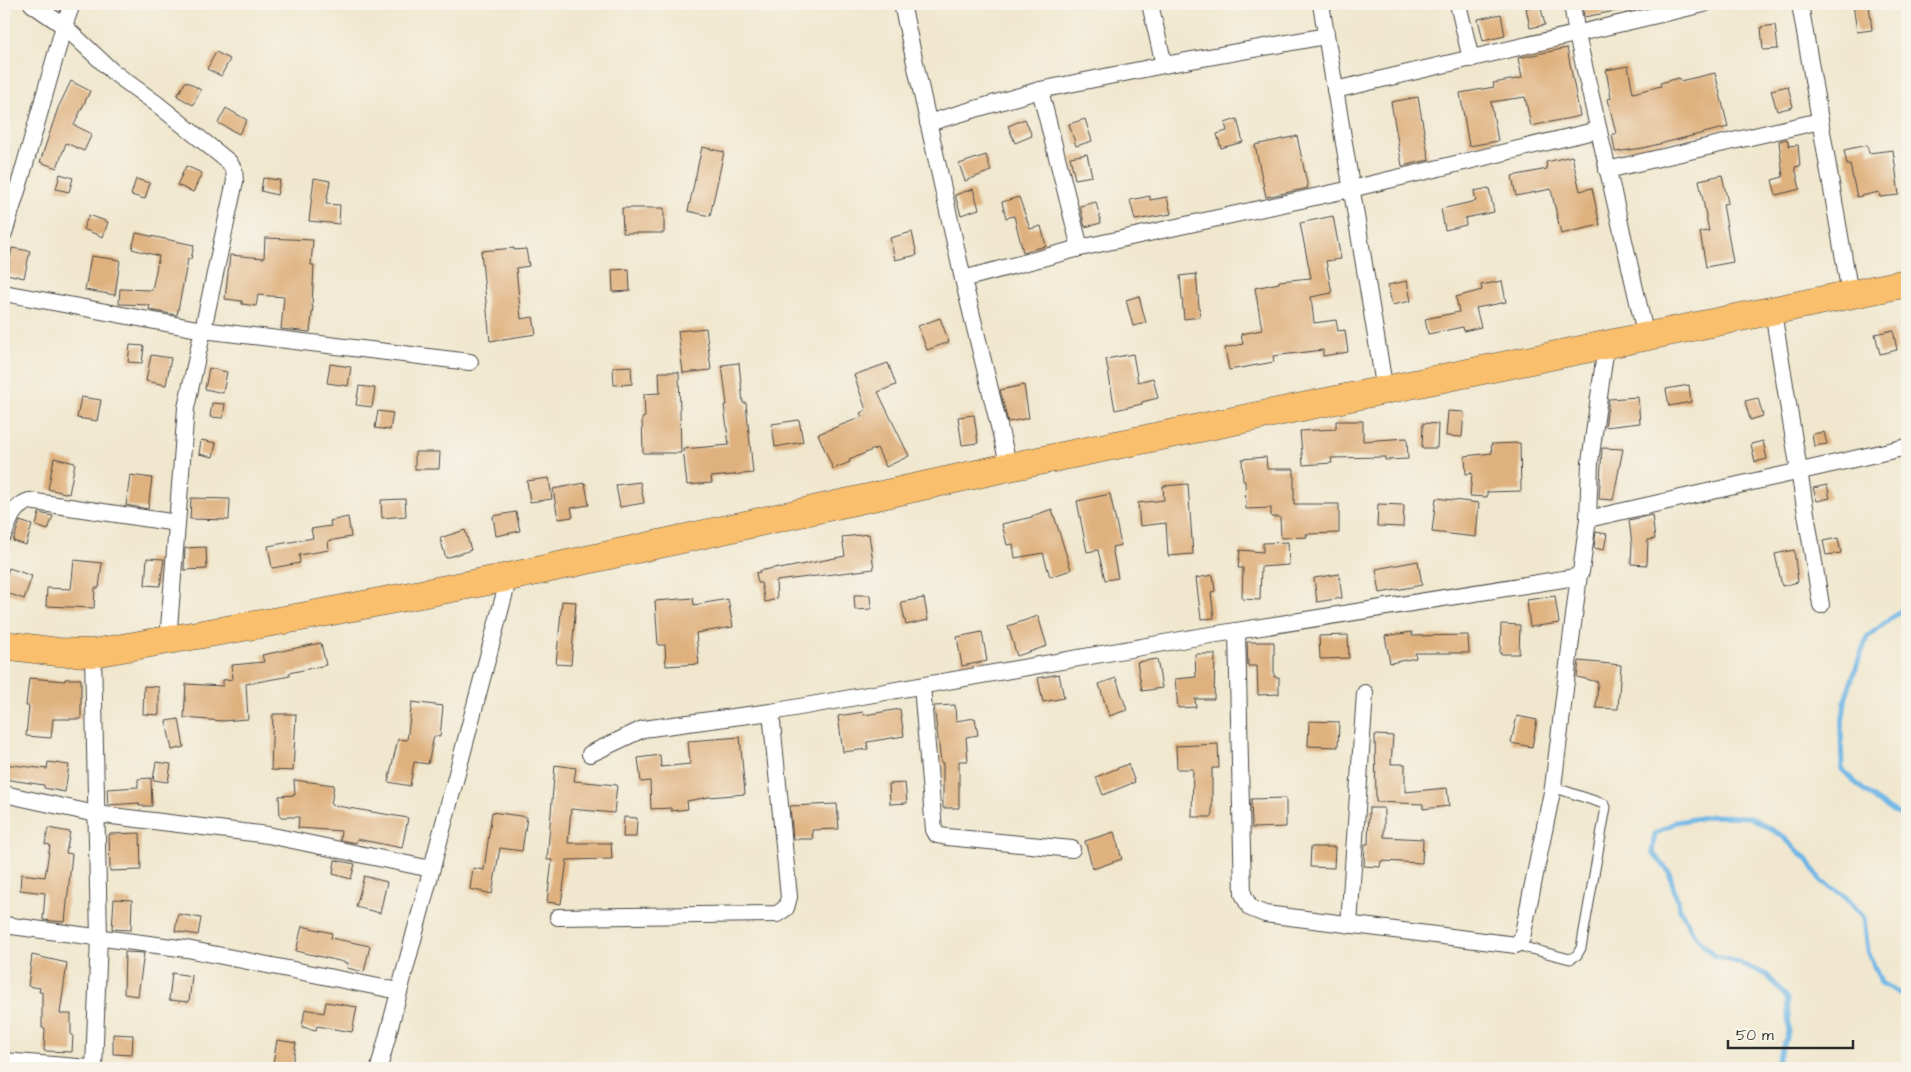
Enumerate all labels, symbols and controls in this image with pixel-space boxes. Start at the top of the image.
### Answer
scale bar [1728,1017,1854,1049]
text: 50 m [1736,1025,1774,1046]

